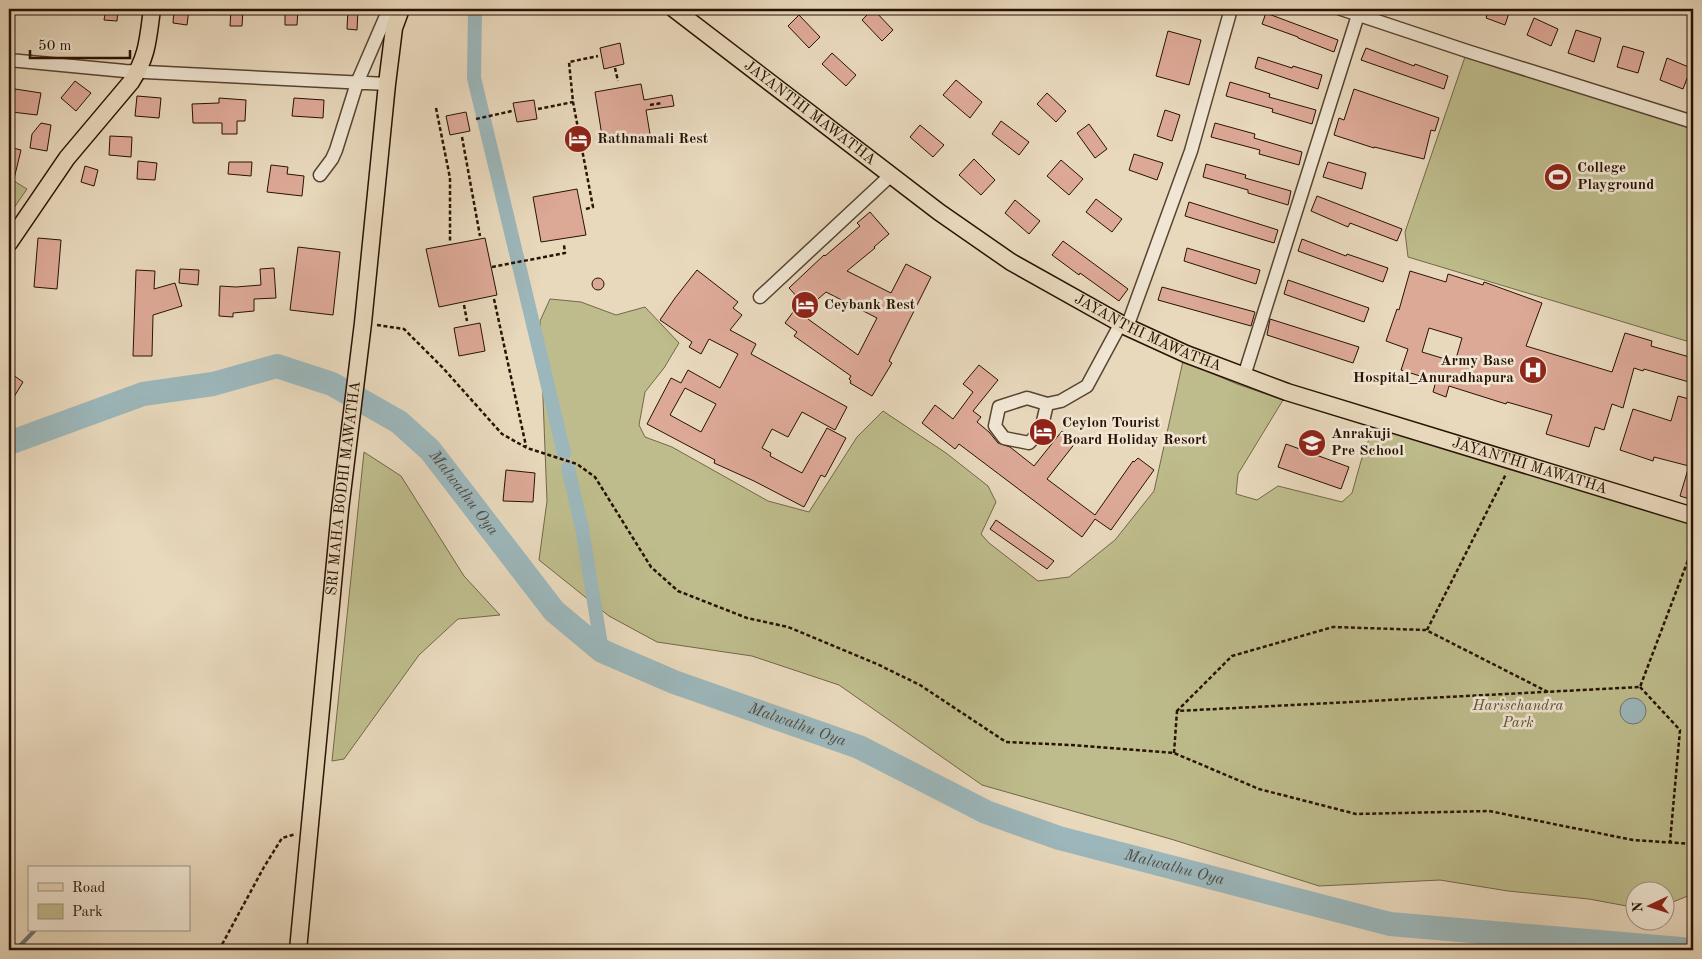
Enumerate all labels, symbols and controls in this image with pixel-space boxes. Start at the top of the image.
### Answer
scale bar [30,28,130,60]
text: 50 m [38,39,72,54]
street label: JAYANTHI MAWATHA [741,58,879,168]
hotel icon: Rathnamali Rest [563,124,593,154]
place label: Rathnamali Rest [597,132,709,147]
place label: College Playground [1577,161,1654,193]
sports icon: College Playground [1543,162,1573,192]
hotel icon: Ceybank Rest [790,290,820,320]
street label: JAYANTHI MAWATHA [1072,292,1224,374]
place label: Ceybank Rest [824,298,916,313]
place label: Army Base Hospital_Anuradhapura [1353,354,1514,386]
hospital icon: Army Base Hospital_Anuradhapura [1518,355,1548,385]
street label: SRI MAHA BODHI MAWATHA [324,380,363,596]
place label: Ceylon Tourist Board Holiday Resort [1062,416,1207,448]
hotel icon: Ceylon Tourist Board Holiday Resort [1028,417,1058,447]
place label: Anrakuji Pre School [1331,427,1404,459]
school or university icon: Anrakuji Pre School [1297,428,1327,458]
street label: JAYANTHI MAWATHA [1450,435,1610,497]
water label: Malwathu Oya [425,447,501,539]
park label: Harischandra Park [1472,699,1563,731]
water label: Malwathu Oya [745,700,848,750]
water label: Malwathu Oya [1122,847,1226,889]
legend [28,866,190,932]
text: Road [72,881,106,896]
north arrow [1624,882,1674,932]
text: N [1631,901,1645,913]
text: Park [72,905,103,920]

